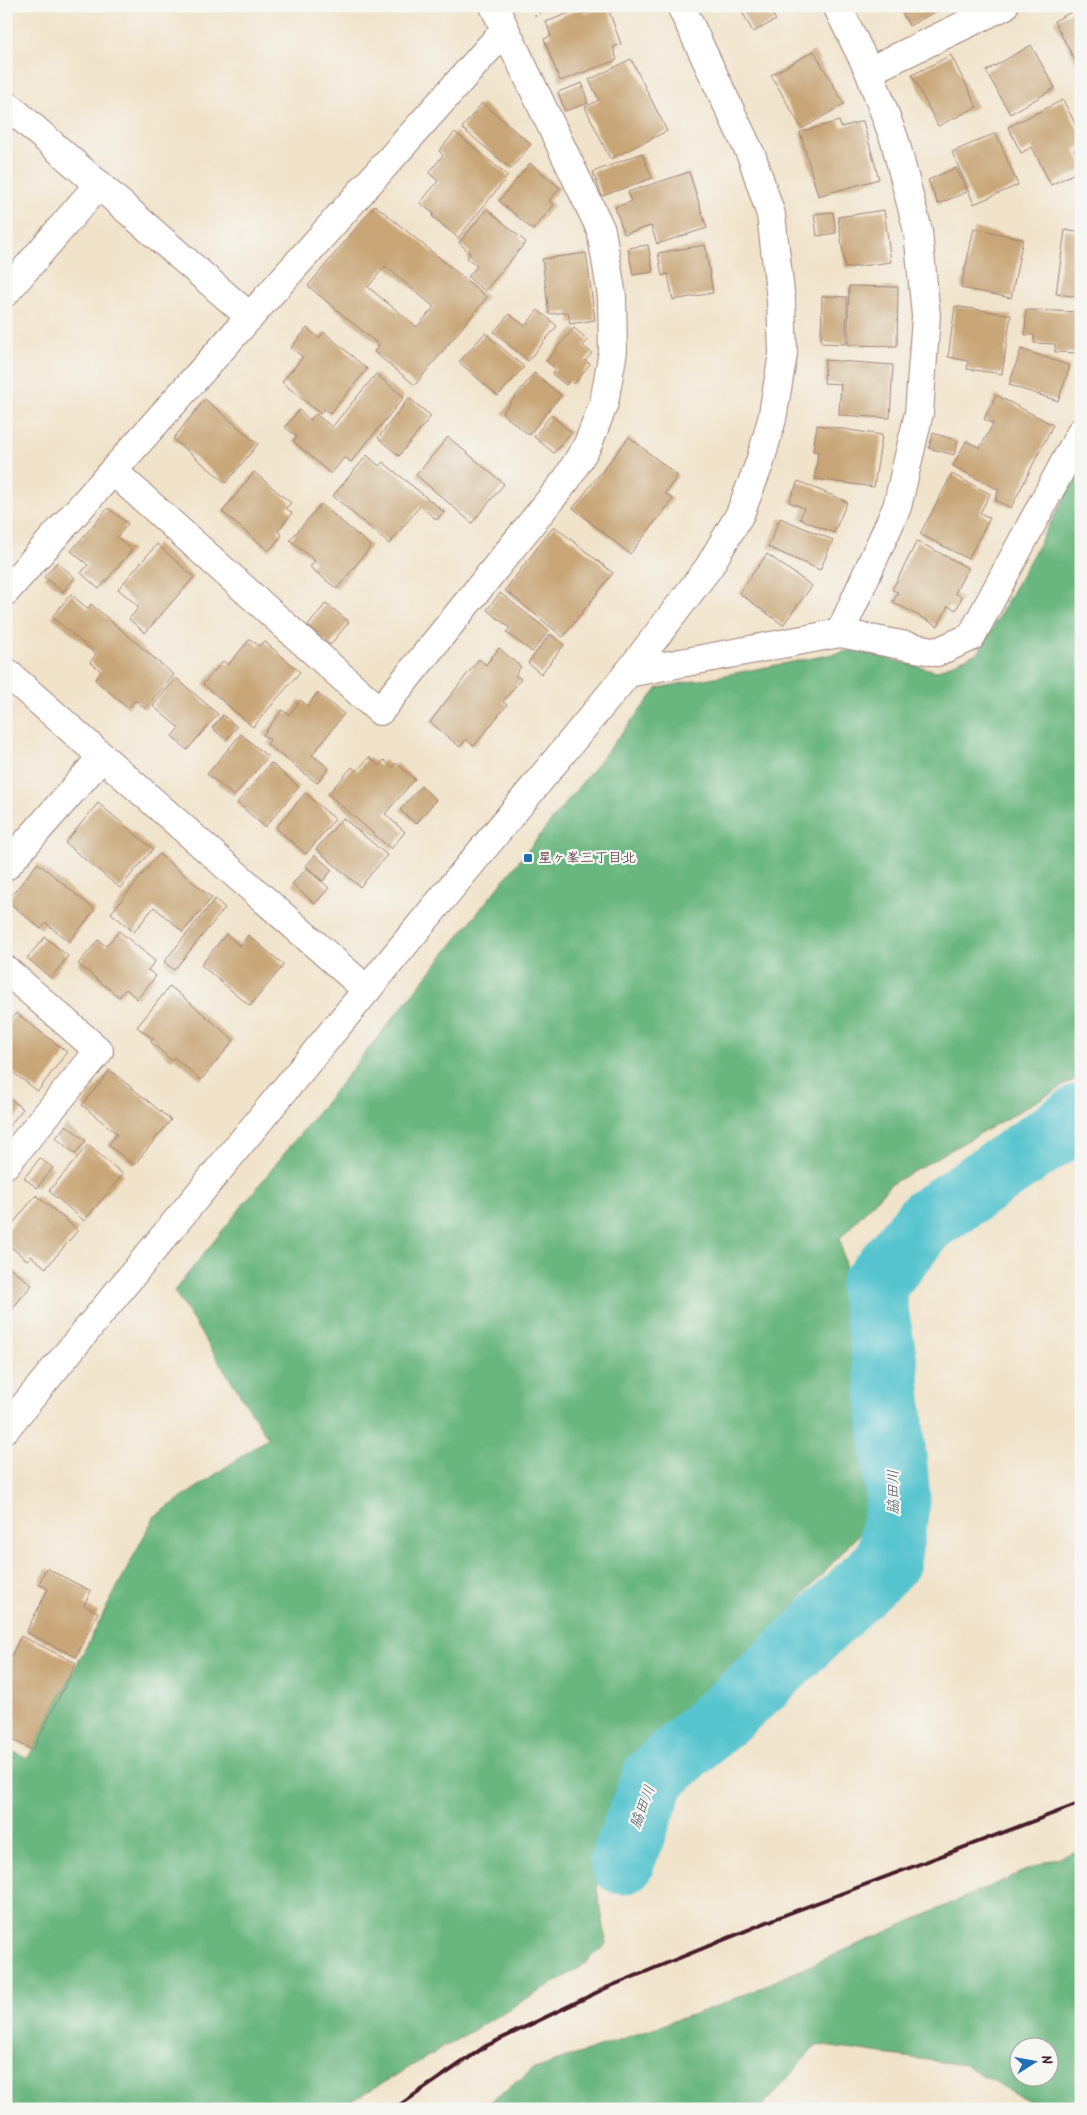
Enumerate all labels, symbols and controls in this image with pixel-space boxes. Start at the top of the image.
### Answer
place label: 星ヶ峯三丁目北 [538,847,636,869]
marker: 星ヶ峯三丁目北 [522,852,534,864]
water label: 脇田川 [882,1469,906,1515]
water label: 脇田川 [624,1782,662,1832]
north arrow [1010,2038,1060,2088]
text: N [1034,2053,1057,2066]

